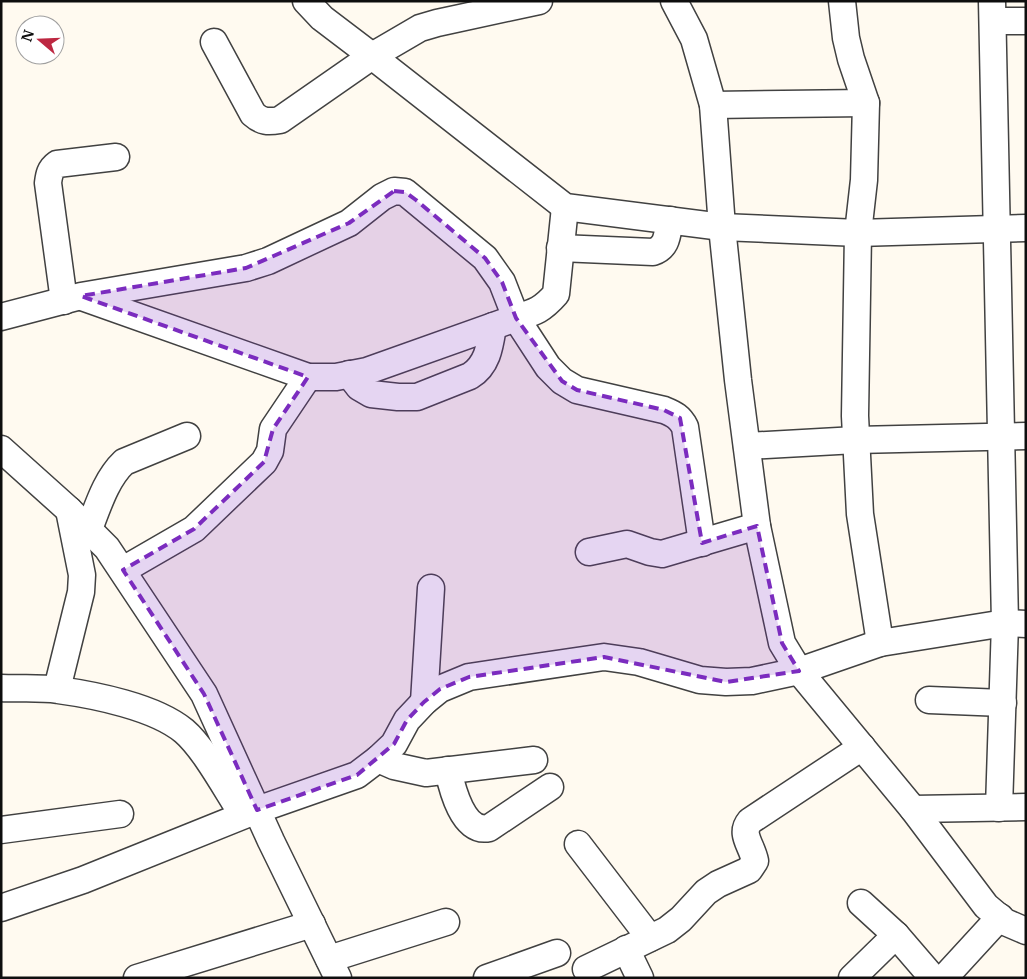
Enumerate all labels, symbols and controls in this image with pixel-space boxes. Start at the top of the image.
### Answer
north arrow [15,15,65,65]
text: N [17,28,38,44]

